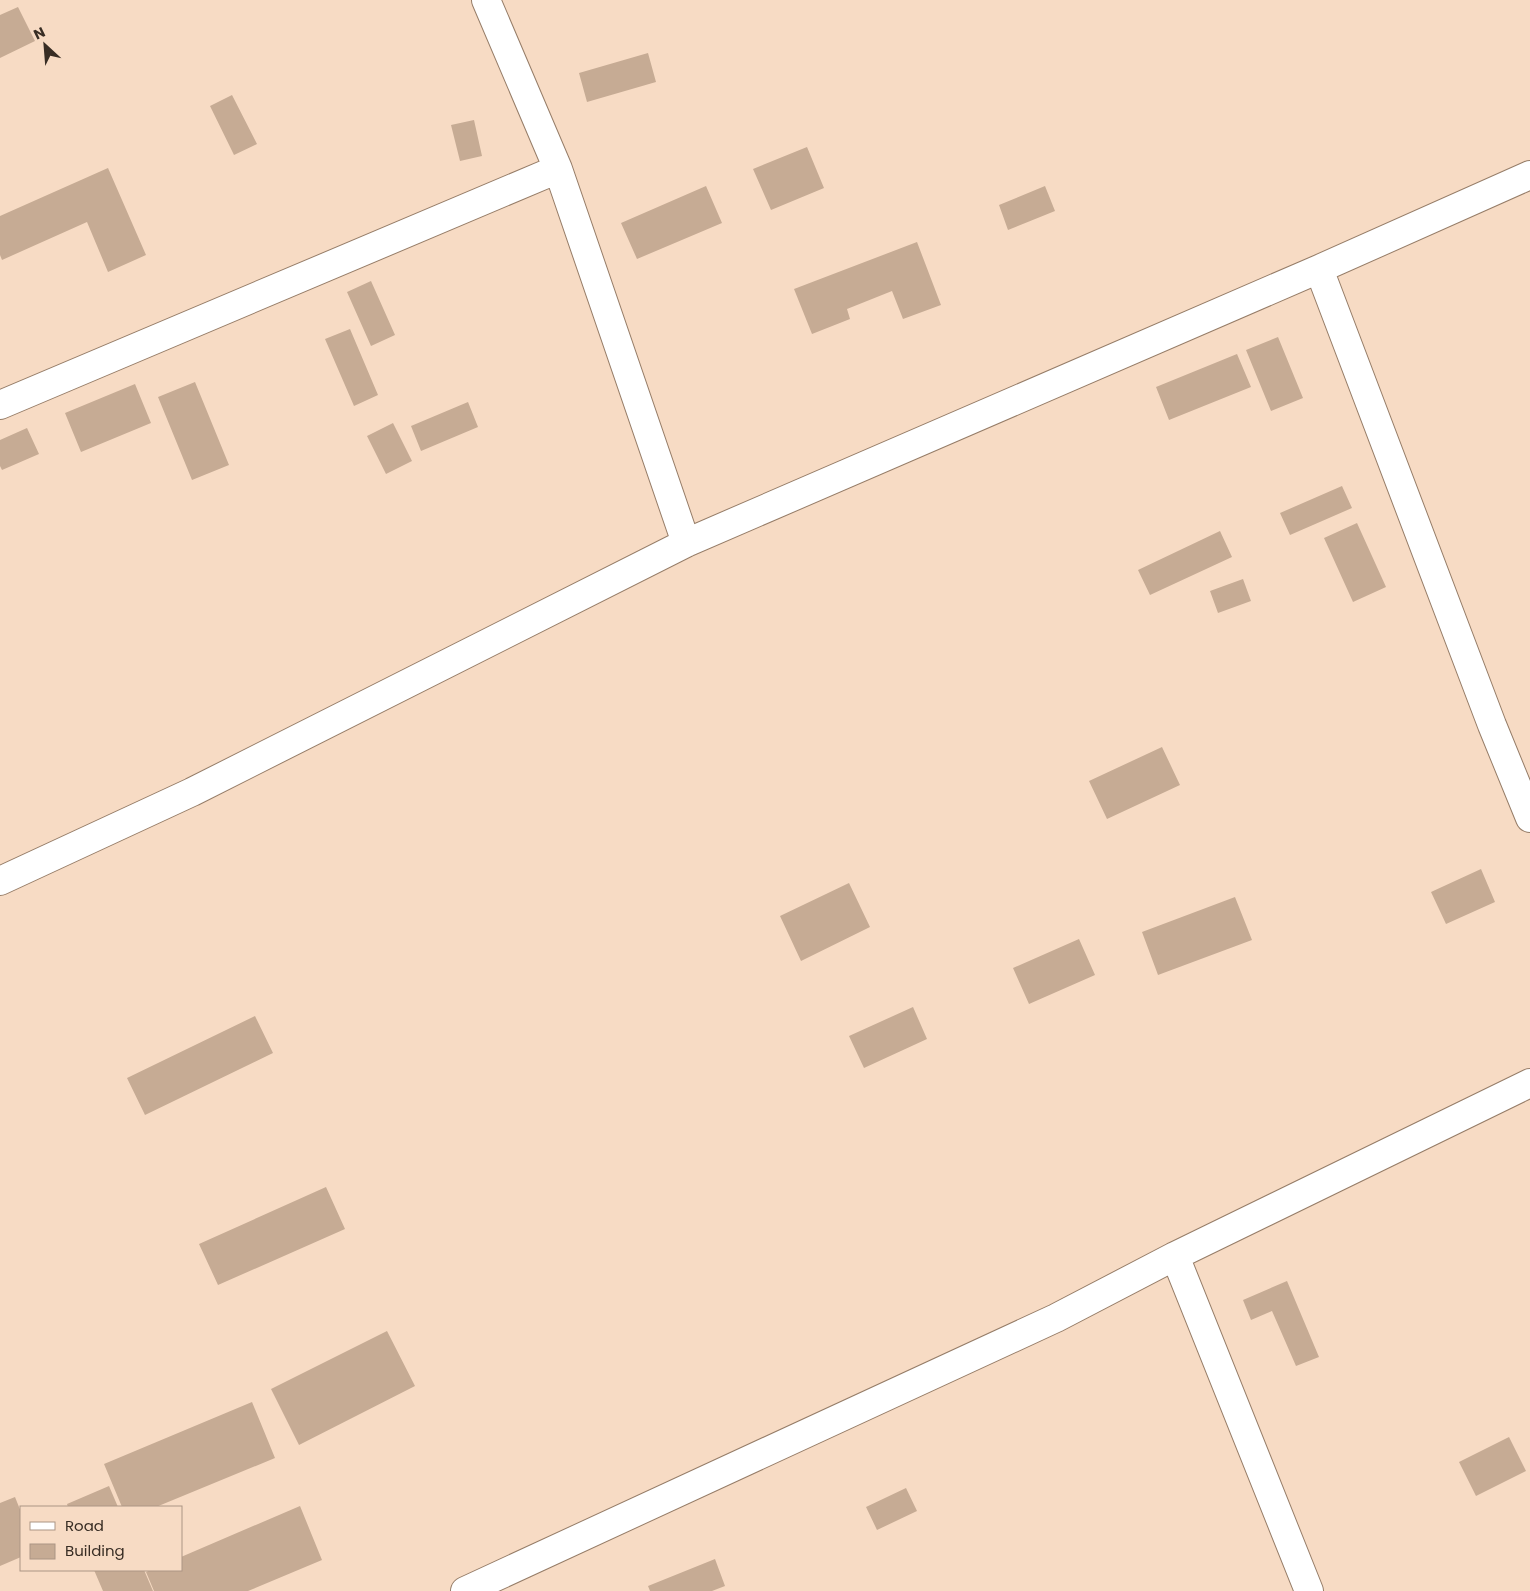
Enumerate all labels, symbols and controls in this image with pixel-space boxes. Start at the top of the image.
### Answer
north arrow [20,20,70,70]
text: N [30,22,48,45]
legend [20,1506,182,1571]
text: Road [65,1515,104,1536]
text: Building [65,1540,125,1561]

